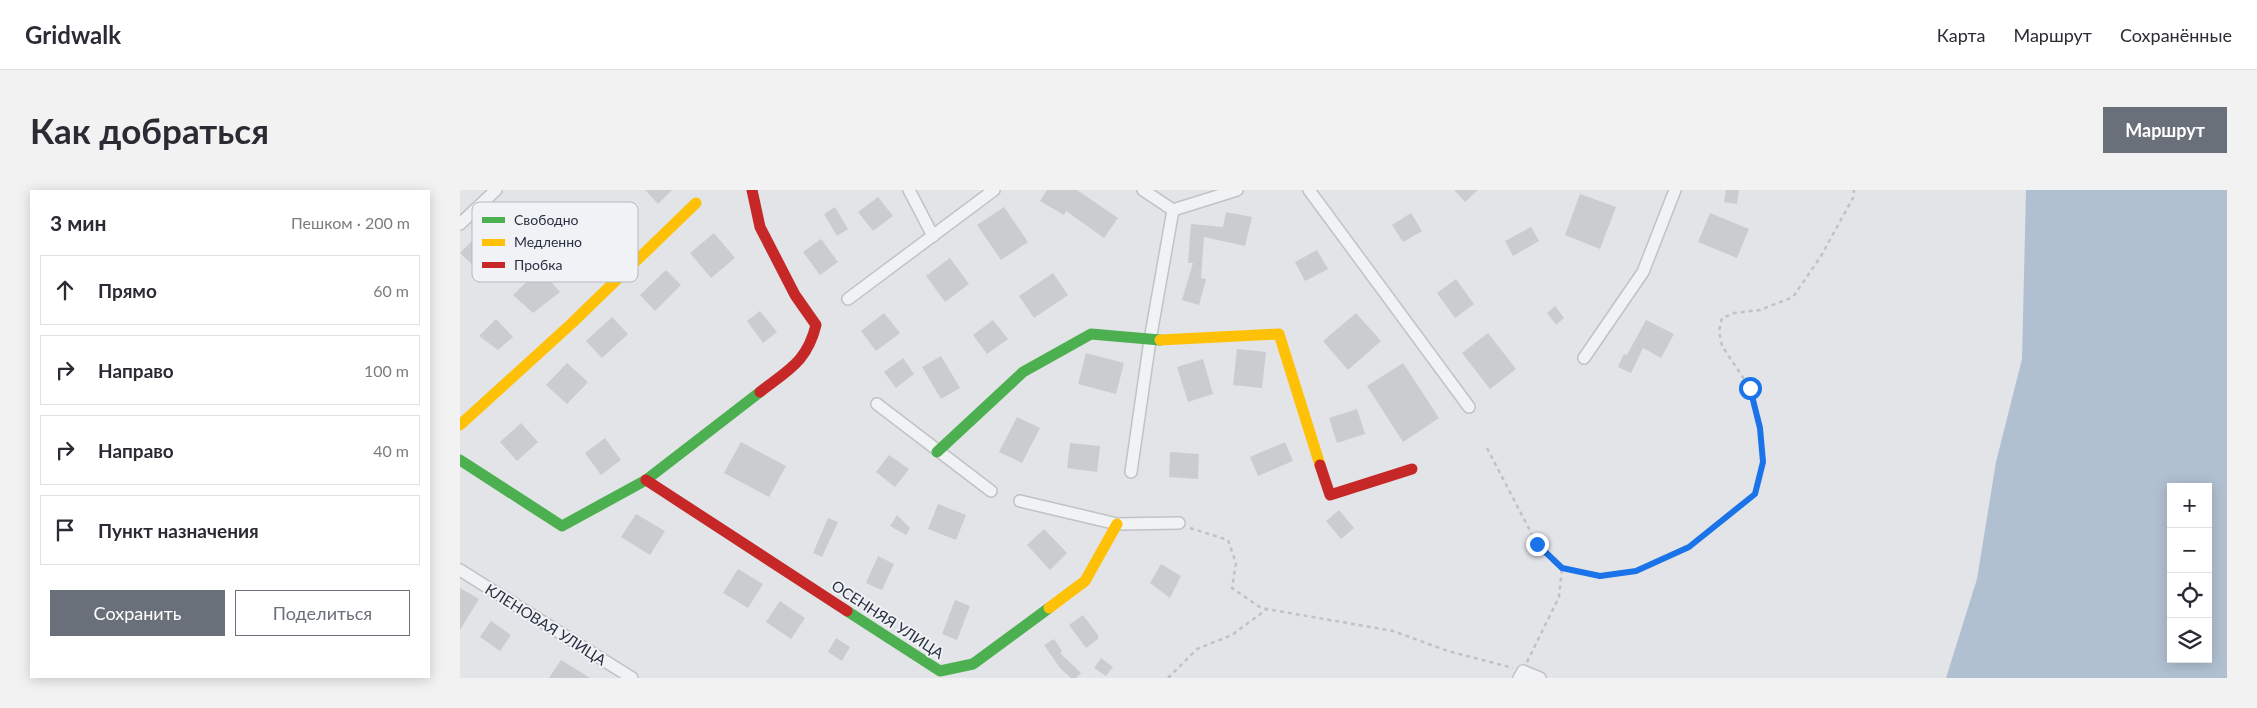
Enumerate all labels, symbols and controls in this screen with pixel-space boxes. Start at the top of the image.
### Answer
text: Gridwalk [25,20,121,49]
text: Карта [1937,24,1985,46]
text: Маршрут [2013,24,2092,46]
text: Сохранённые [2120,24,2232,46]
button: Маршрут [2103,107,2227,153]
text: Как добраться [30,109,269,151]
legend [472,202,638,282]
text: 3 мин [50,210,107,235]
text: Свободно [514,211,579,228]
text: Пешком · 200 m [291,213,410,232]
text: Медленно [514,233,582,250]
text: Пробка [514,256,562,273]
icon: ahead [51,276,79,304]
text: Прямо [98,279,157,302]
text: 60 m [373,281,409,300]
icon: right [51,356,79,384]
text: Направо [98,359,174,382]
text: 100 m [364,361,409,380]
route start [1739,377,1762,400]
icon: right [51,436,79,464]
text: Направо [98,439,174,462]
text: 40 m [373,441,409,460]
map controls [2167,483,2212,663]
button: + [2167,483,2212,528]
icon: arrive [51,516,79,544]
text: Пункт назначения [98,519,259,542]
button: − [2167,528,2212,573]
route end [1526,533,1549,556]
button: locate [2167,573,2212,618]
street label: ОСЕННЯЯ УЛИЦА [829,576,948,662]
street label: КЛЕНОВАЯ УЛИЦА [482,579,611,669]
button: Сохранить [50,590,225,636]
button: Поделиться [235,590,410,636]
button: layers [2167,618,2212,663]

